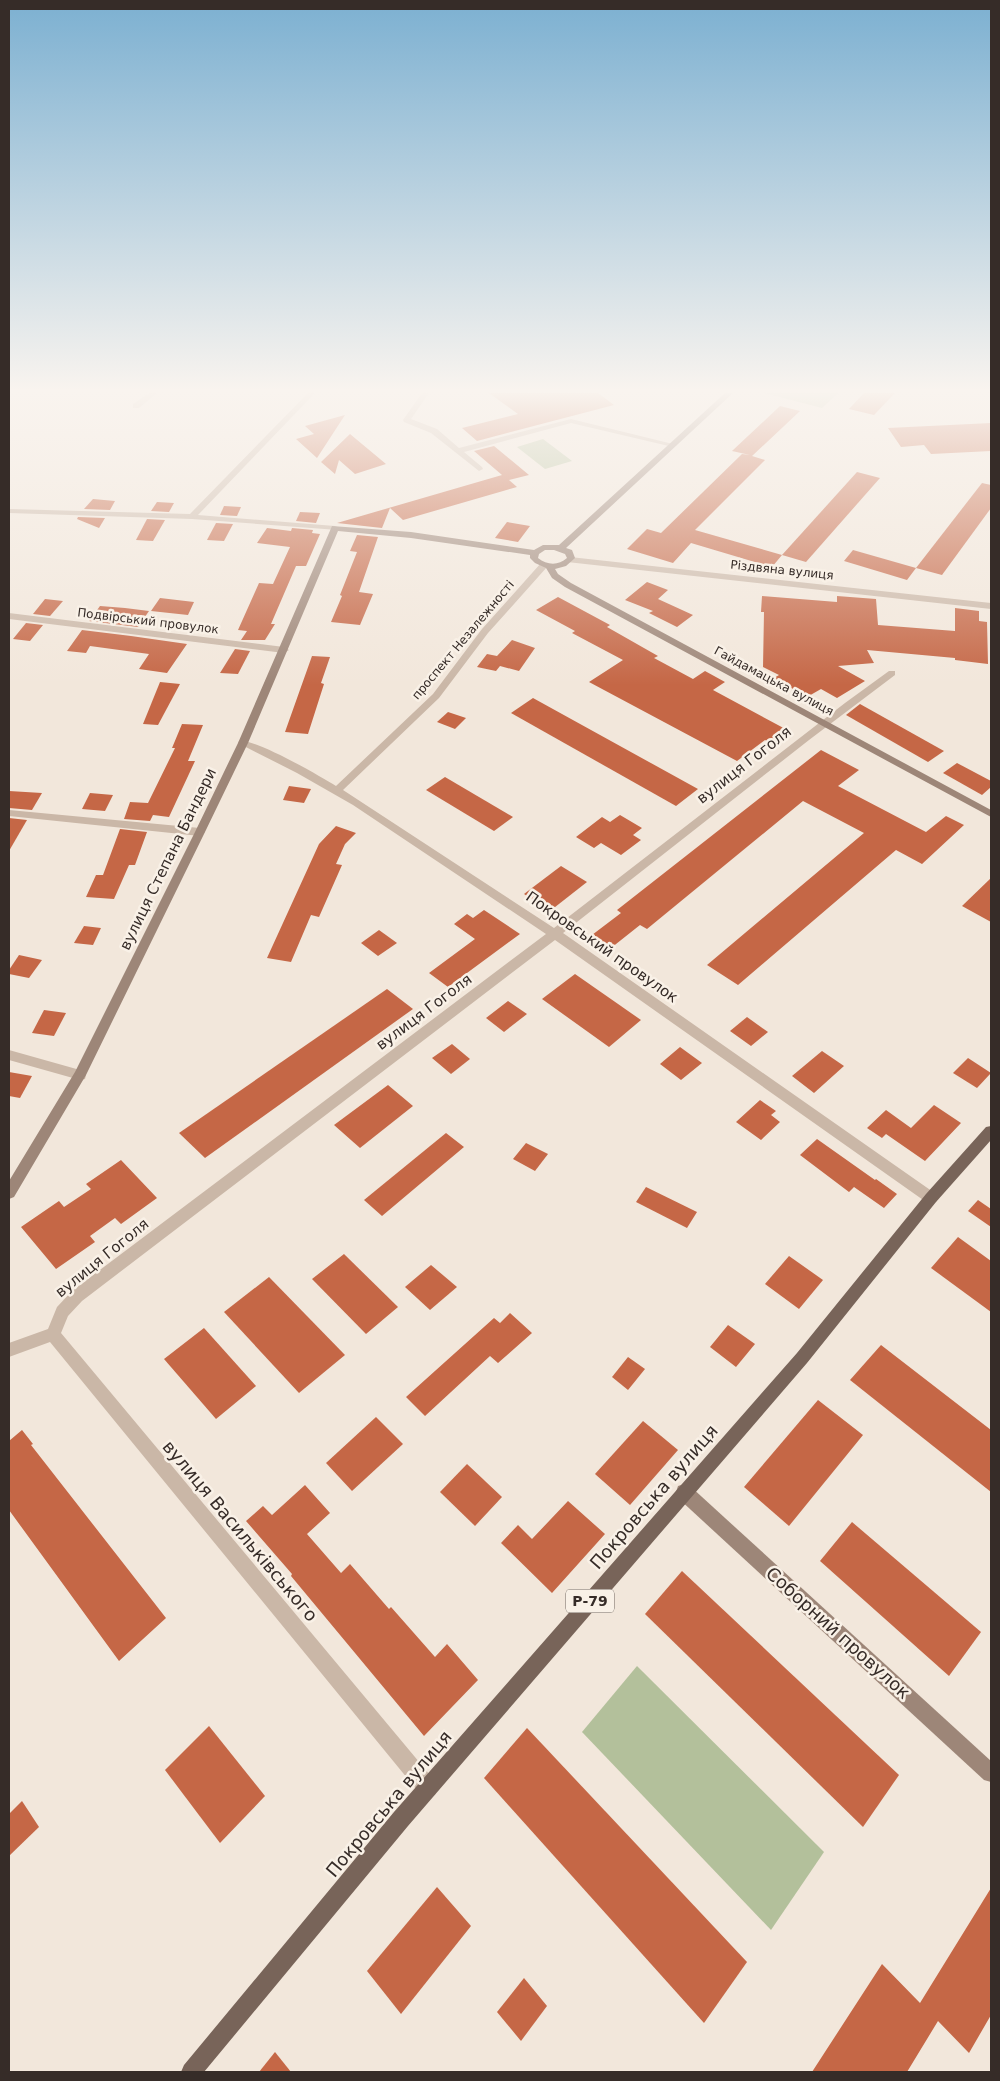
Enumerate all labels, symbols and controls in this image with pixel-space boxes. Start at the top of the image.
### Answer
street label: Різдвяна вулиця [730,558,834,582]
street label: проспект Незалежності [409,578,517,702]
street label: Подвірський провулок [77,605,219,637]
street label: Гайдамацька вулиця [712,644,836,718]
street label: вулиця Гоголя [693,722,795,808]
street label: вулиця Степана Бандери [116,765,220,953]
street label: Покровський провулок [522,888,682,1006]
street label: вулиця Гоголя [373,970,475,1054]
street label: вулиця Гоголя [52,1215,152,1301]
street label: Покровська вулиця [585,1420,722,1573]
street label: вулиця Васильківського [159,1436,322,1625]
street label: Соборний провулок [762,1562,915,1703]
road number: Р-79 [566,1590,614,1612]
street label: Покровська вулиця [321,1726,456,1881]

